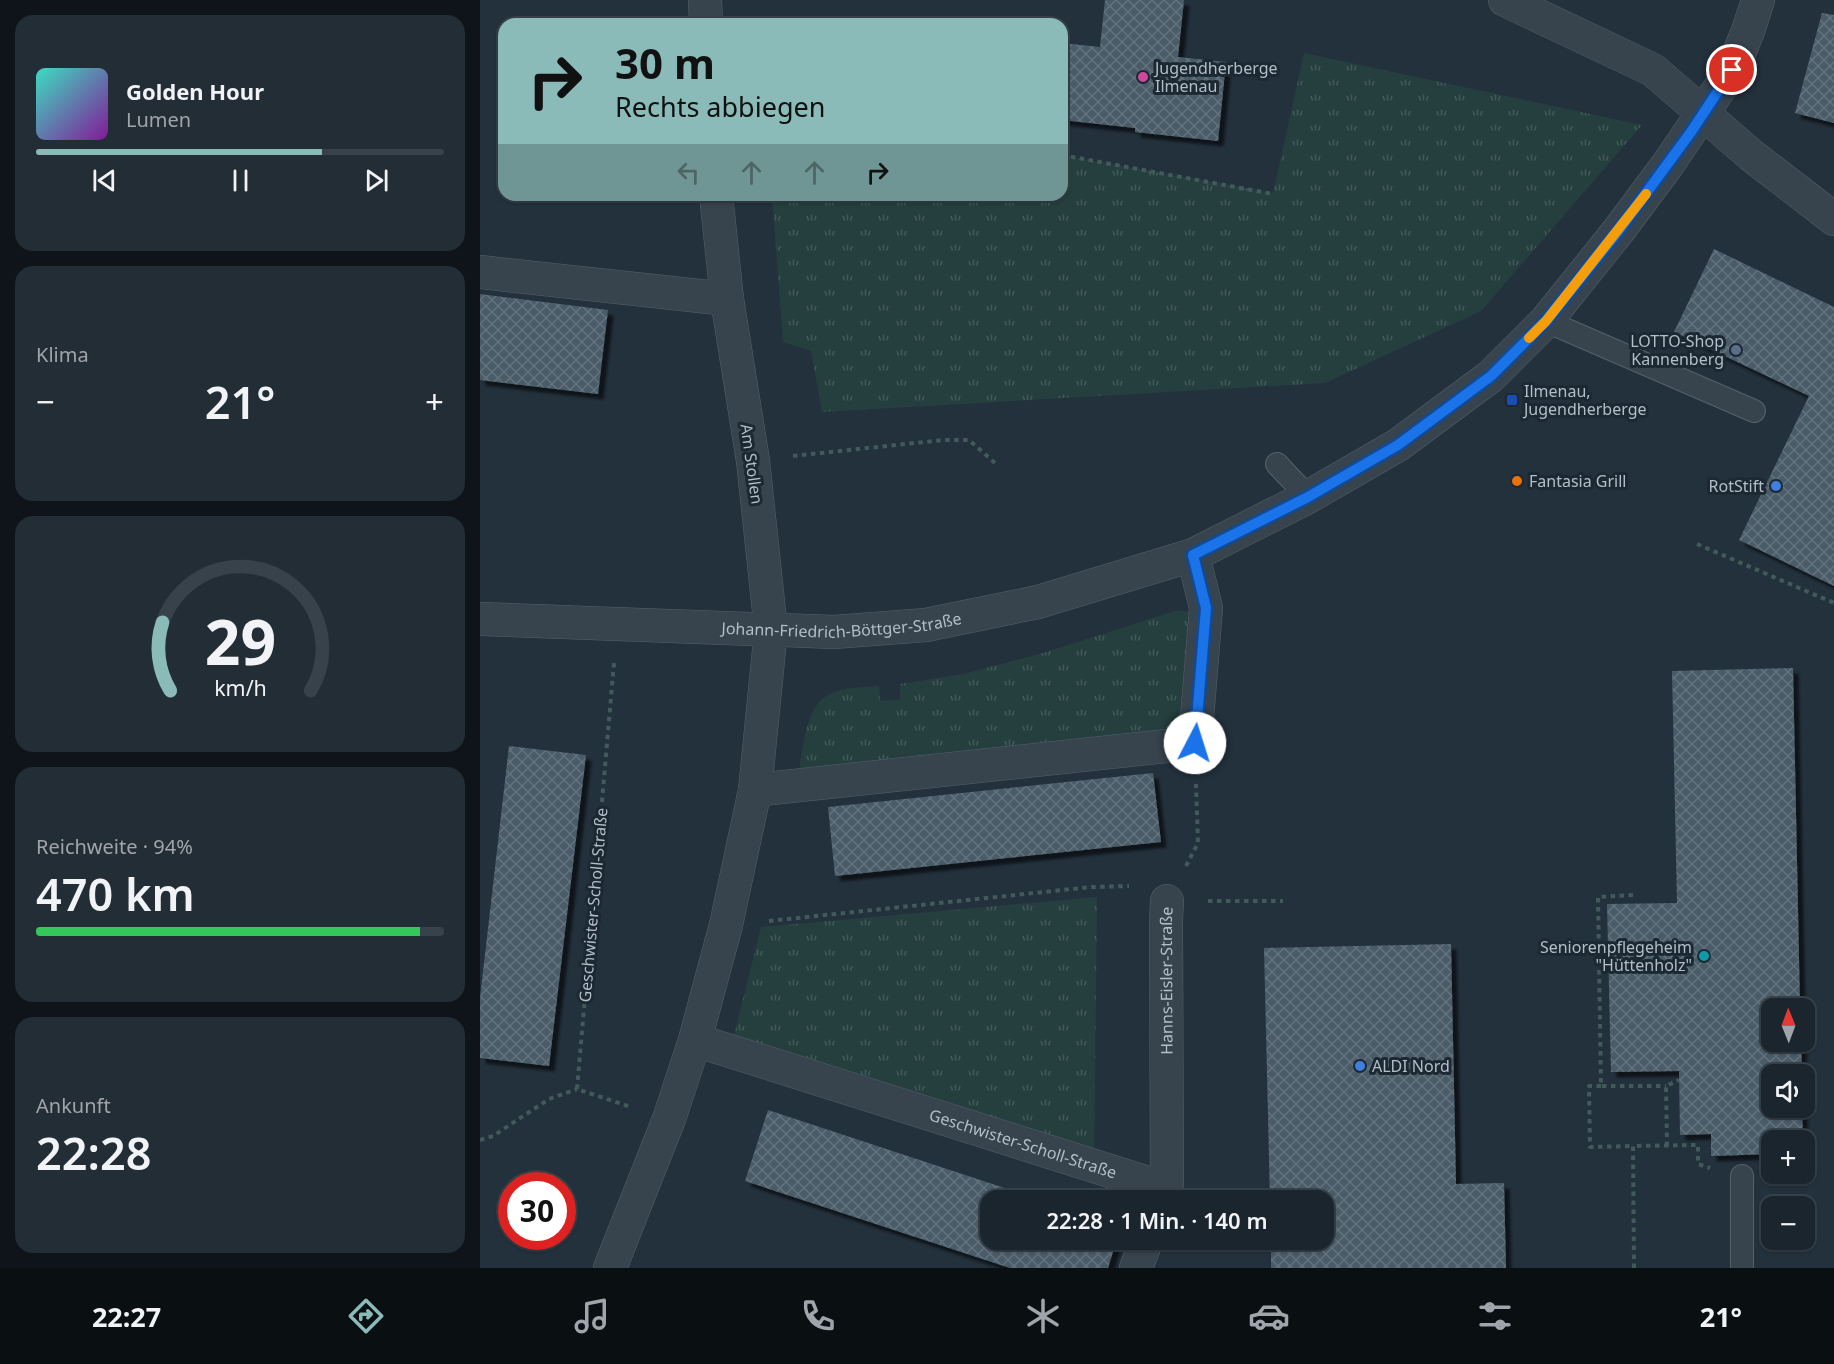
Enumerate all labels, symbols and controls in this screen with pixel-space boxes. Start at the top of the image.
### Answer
text: 30 m [615,34,715,91]
icon: right [516,42,594,120]
pin [1706,44,1757,95]
icon: arrive [1715,53,1748,86]
place label: Jugendherberge Ilmenau [1153,57,1278,97]
marker: Jugendherberge Ilmenau [1136,70,1150,84]
text: Golden Hour [126,76,264,106]
text: Rechts abbiegen [615,88,825,125]
text: Lumen [126,106,191,133]
icon: left [672,156,705,189]
icon: ahead [735,156,768,189]
icon: ahead [798,156,831,189]
icon: right [861,156,894,189]
icon: previous [88,164,121,197]
icon: pause [224,164,257,197]
icon: next [360,164,393,197]
place label: LOTTO-Shop Kannenberg [1630,330,1724,370]
text: Klima [36,341,89,368]
marker: LOTTO-Shop Kannenberg [1729,343,1743,357]
text: 21° [205,371,275,432]
text: − [36,379,55,424]
text: + [425,379,444,424]
place label: Ilmenau, Jugendherberge [1522,380,1647,420]
marker: Ilmenau, Jugendherberge [1505,393,1519,407]
street label: Am Stollen [735,422,769,506]
place label: Fantasia Grill [1529,470,1627,492]
marker: Fantasia Grill [1510,474,1524,488]
place label: RotStift [1709,475,1764,497]
marker: RotStift [1769,479,1783,493]
text: 29 [204,598,276,683]
street label: Johann-Friedrich-Böttger-Straße [719,607,963,643]
text: km/h [214,673,266,702]
position arrow [1163,711,1227,775]
street label: Geschwister-Scholl-Straße [574,807,612,1003]
text: Reichweite · 94% [36,833,193,860]
text: 470 km [36,863,195,924]
street label: Hanns-Eisler-Straße [1155,906,1178,1055]
place label: Seniorenpflegeheim "Hüttenholz" [1540,936,1692,976]
marker: Seniorenpflegeheim "Hüttenholz" [1697,949,1711,963]
north arrow [1761,998,1815,1052]
map controls [1761,998,1815,1250]
place label: ALDI Nord [1372,1055,1450,1077]
marker: ALDI Nord [1353,1059,1367,1073]
button: sound [1761,1064,1815,1118]
text: Ankunft [36,1092,111,1119]
street label: Geschwister-Scholl-Straße [927,1104,1120,1183]
text: 22:28 [36,1122,151,1183]
button: + [1761,1130,1815,1184]
speed limit sign: 30 [498,1172,576,1250]
button: − [1761,1196,1815,1250]
text: 22:28 · 1 Min. · 140 m [1046,1205,1268,1235]
icon: directions [345,1295,387,1337]
icon: music [571,1295,613,1337]
icon: phone [797,1295,839,1337]
icon: climate [1022,1295,1064,1337]
icon: car [1248,1295,1290,1337]
icon: filters [1474,1295,1516,1337]
text: 22:27 [92,1298,161,1335]
text: 21° [1700,1298,1742,1335]

